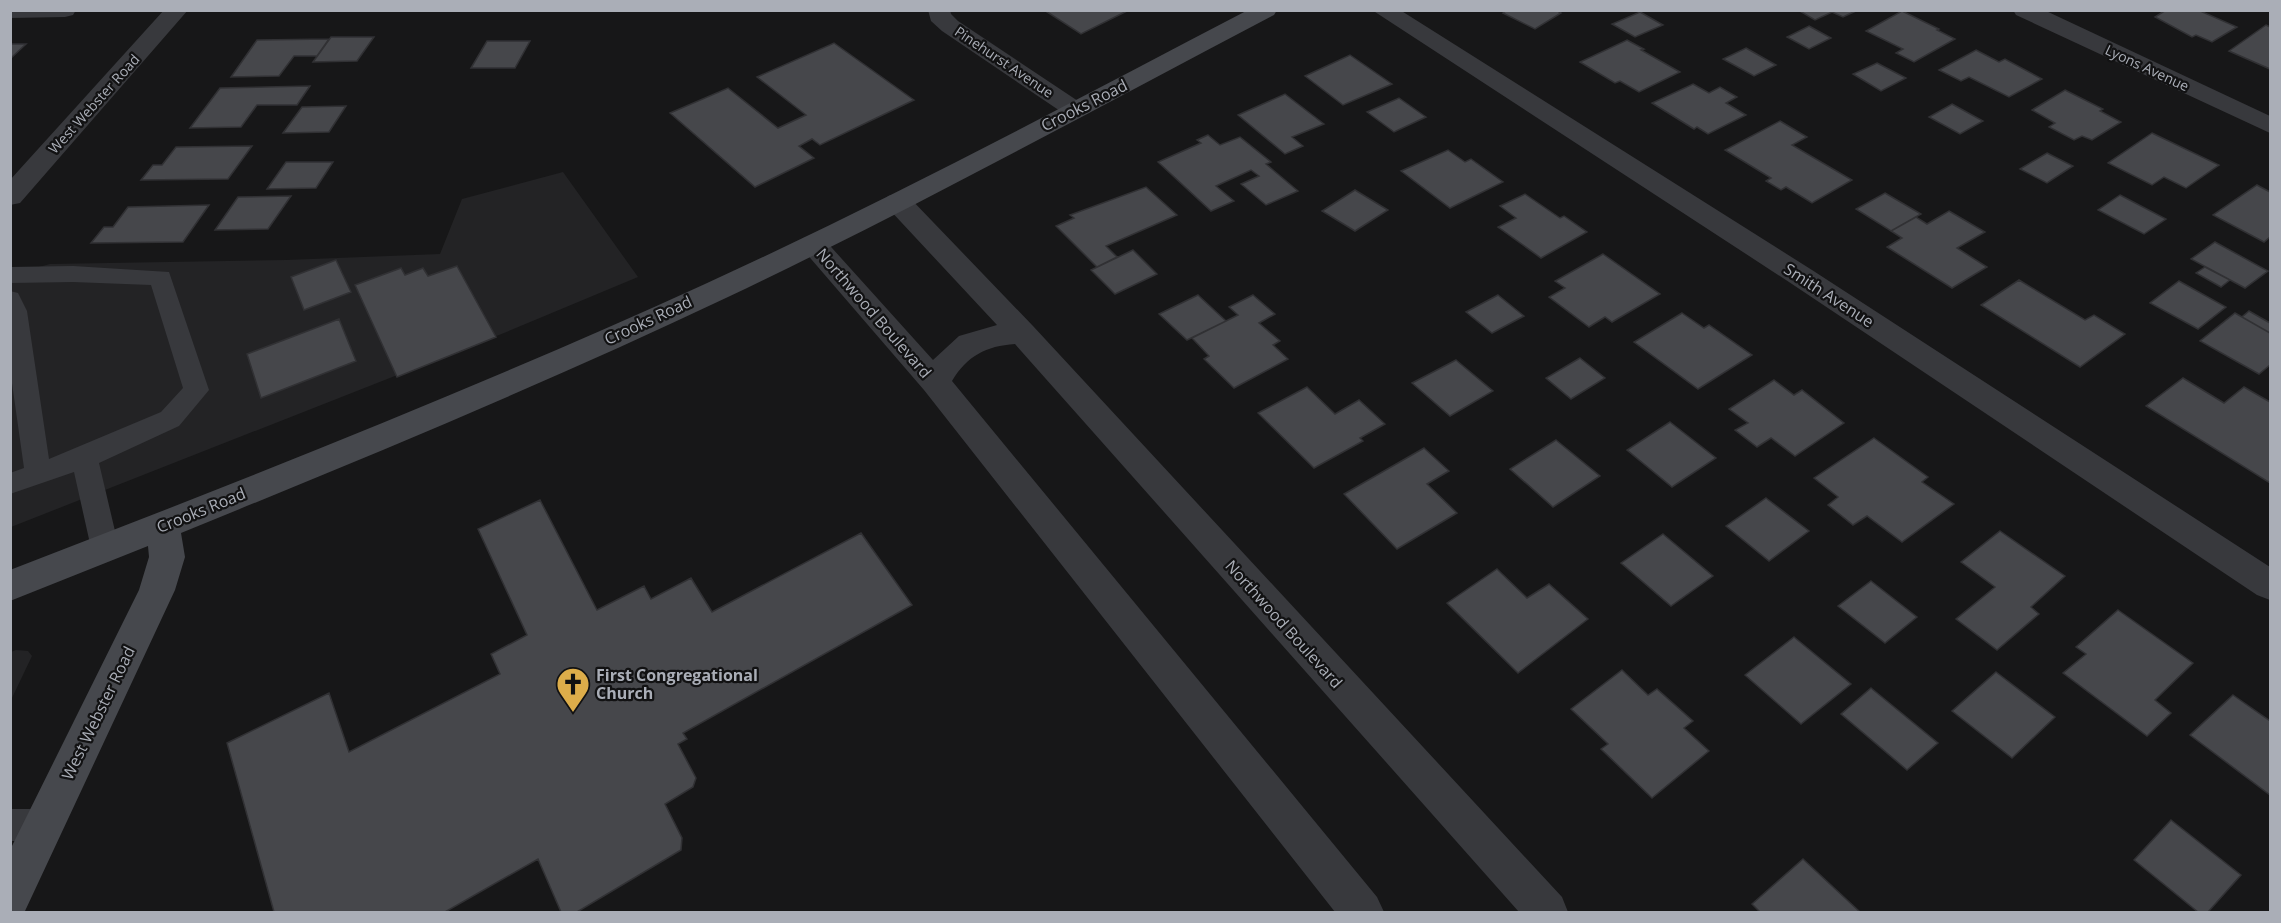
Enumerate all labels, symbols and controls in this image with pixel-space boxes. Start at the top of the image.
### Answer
street label: Pinehurst Avenue [951,21,1058,102]
street label: Lyons Avenue [2102,40,2192,95]
street label: West Webster Road [44,50,143,157]
street label: Crooks Road [1037,74,1131,136]
street label: Northwood Boulevard [811,243,937,383]
street label: Smith Avenue [1780,258,1878,332]
street label: Crooks Road [601,290,695,350]
street label: Crooks Road [153,482,249,538]
street label: Northwood Boulevard [1221,555,1347,693]
street label: West Webster Road [56,643,140,783]
place label: First Congregational Church [596,664,758,704]
church icon: First Congregational Church [555,666,591,713]

